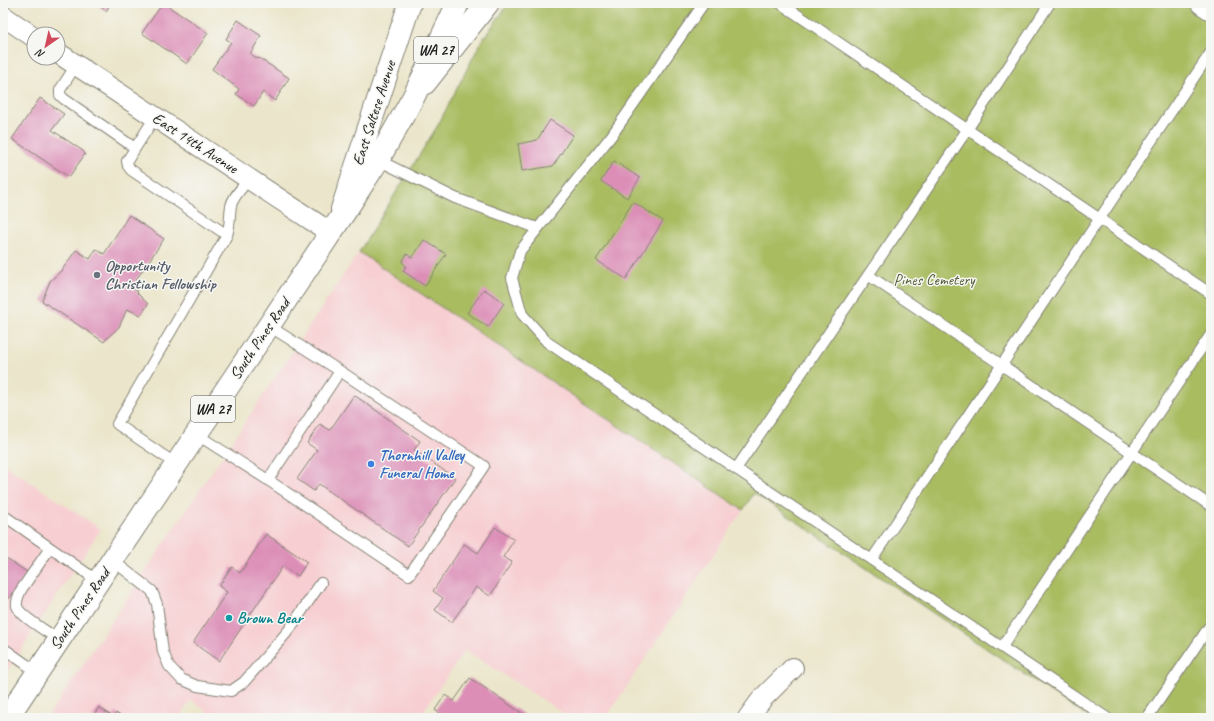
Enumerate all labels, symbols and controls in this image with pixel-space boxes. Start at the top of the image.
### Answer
north arrow [26,26,66,66]
road number: WA 27 [414,37,458,63]
text: N [32,45,47,62]
street label: East Saltese Avenue [348,56,401,168]
street label: East 14th Avenue [149,108,243,179]
place label: Opportunity Christian Fellowship [105,256,218,294]
marker: Opportunity Christian Fellowship [92,270,102,280]
park label: Pines Cemetery [893,270,976,290]
street label: South Pines Road [225,292,296,384]
road number: WA 27 [191,396,235,422]
place label: Thornhill Valley Funeral Home [379,445,465,483]
marker: Thornhill Valley Funeral Home [366,459,376,469]
street label: South Pines Road [45,562,116,654]
place label: Brown Bear [237,608,305,628]
marker: Brown Bear [224,613,234,623]

